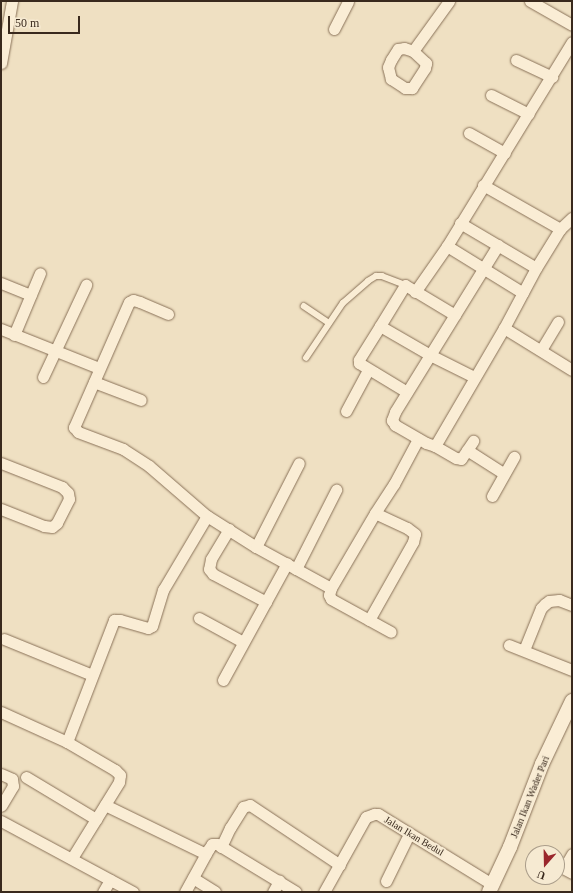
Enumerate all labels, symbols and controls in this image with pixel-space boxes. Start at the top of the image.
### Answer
scale bar [10,8,82,34]
text: 50 m [15,16,39,30]
street label: Jalan Ikan Wader Pari [508,754,552,840]
street label: Jalan Ikan Bedul [382,814,446,858]
north arrow [525,845,565,885]
text: U [535,868,547,882]

